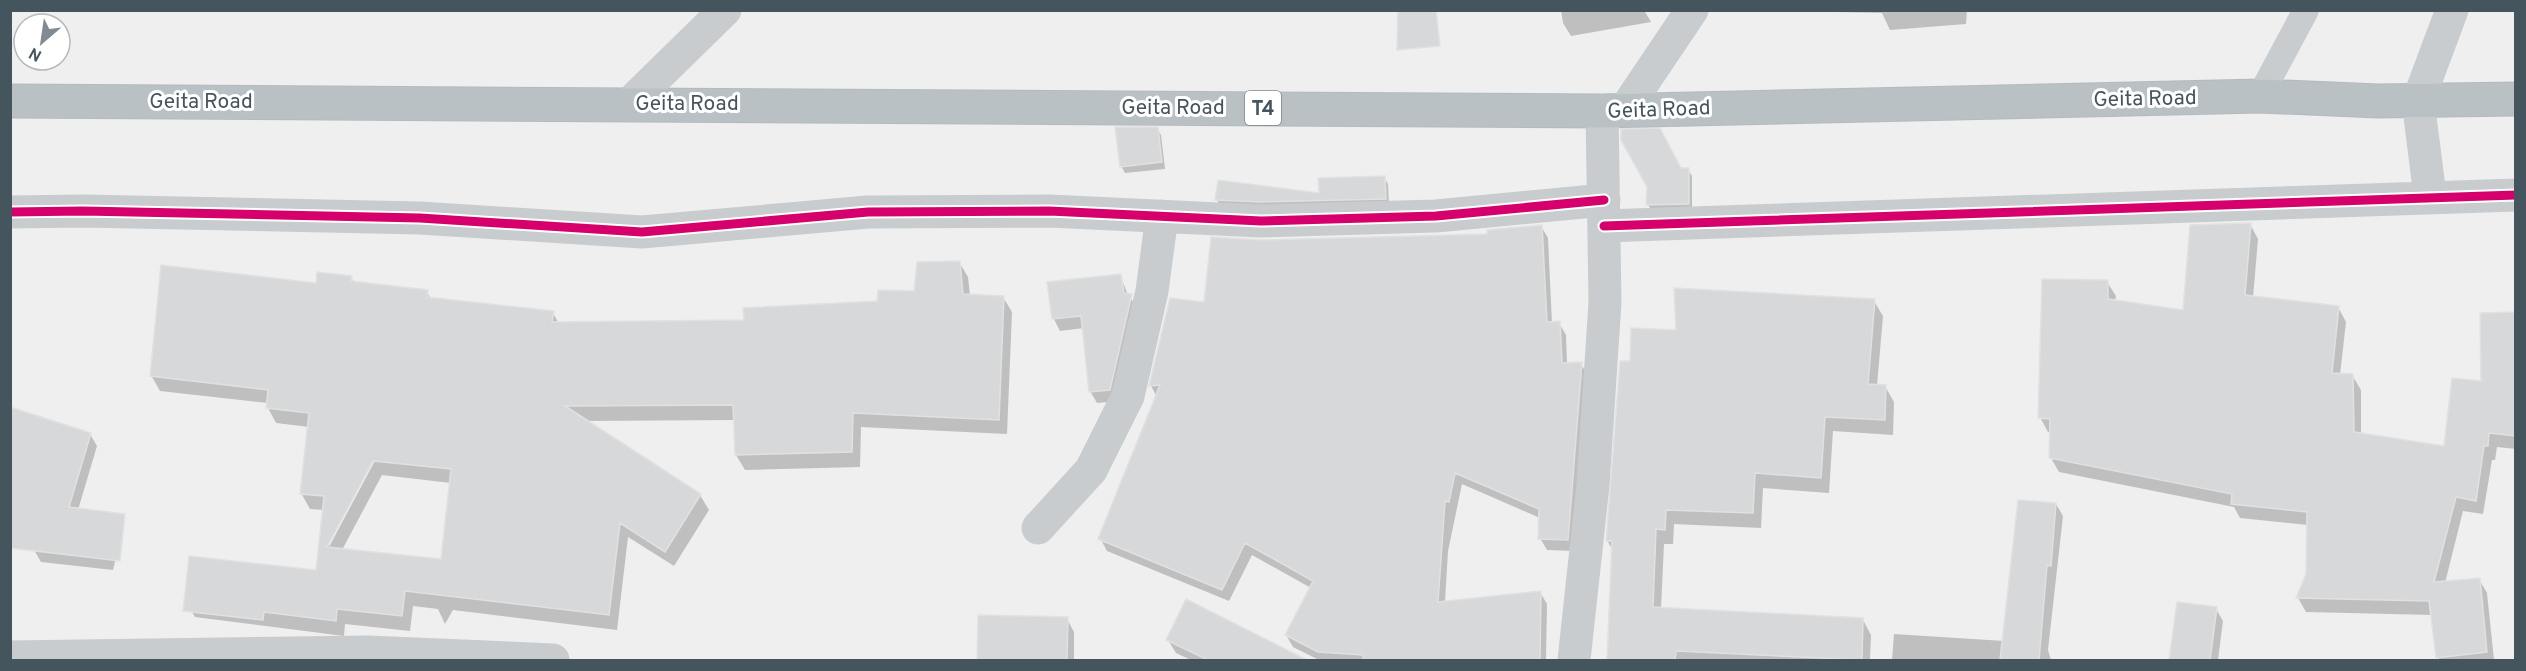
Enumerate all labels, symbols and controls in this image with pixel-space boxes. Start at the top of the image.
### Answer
north arrow [12,12,72,72]
text: N [26,42,46,65]
street label: Geita Road [2093,85,2197,114]
street label: Geita Road [149,89,253,116]
street label: Geita Road [635,91,739,118]
road number: T4 [1245,91,1281,125]
street label: Geita Road [1121,95,1225,122]
street label: Geita Road [1607,95,1711,126]

